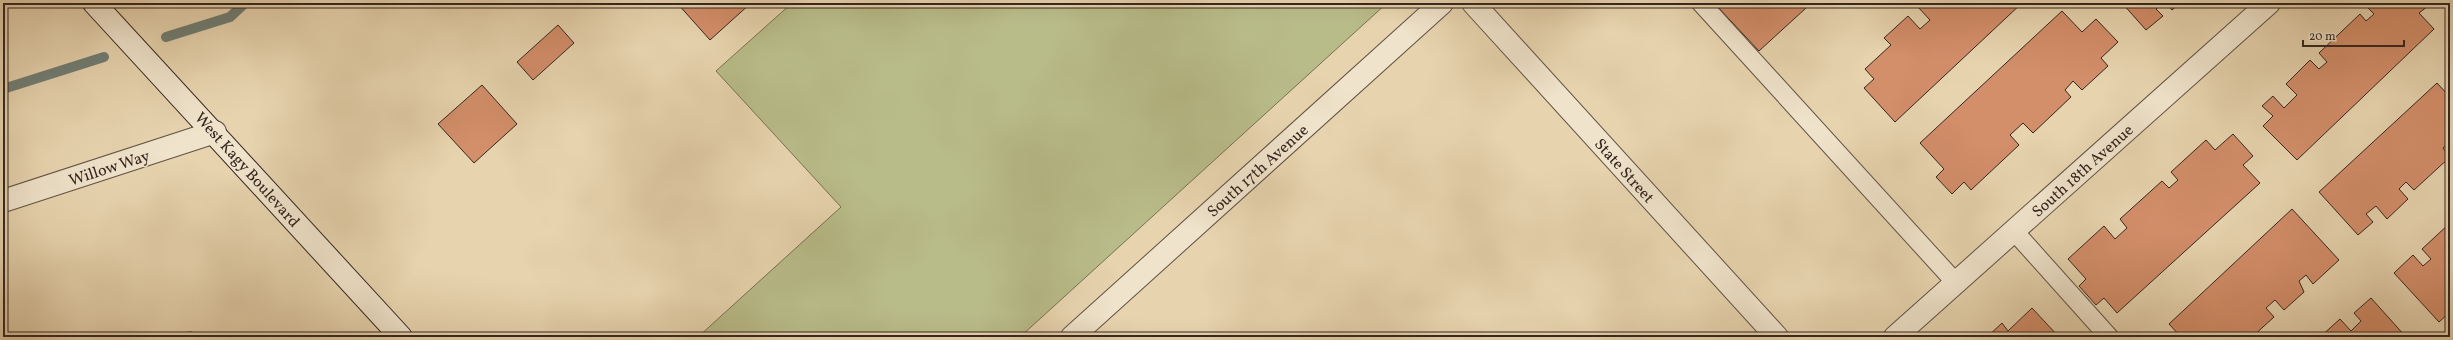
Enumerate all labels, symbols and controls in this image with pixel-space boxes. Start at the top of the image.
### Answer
scale bar [2303,22,2404,48]
text: 20 m [2309,29,2336,45]
street label: West Kagy Boulevard [189,108,304,233]
street label: South 17th Avenue [1203,120,1314,223]
street label: South 18th Avenue [2028,120,2139,223]
street label: State Street [1588,134,1659,209]
street label: Willow Way [66,145,153,192]

